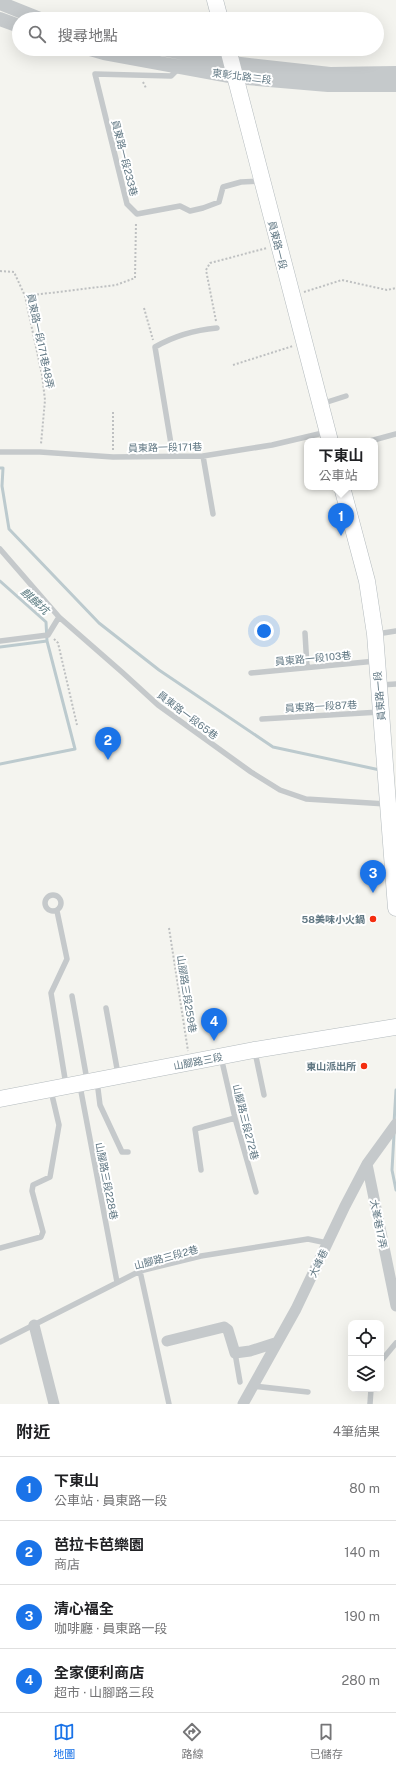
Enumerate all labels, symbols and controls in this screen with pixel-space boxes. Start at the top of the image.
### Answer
search box [12,12,384,56]
icon: search [26,23,48,45]
text: 搜尋地點 [58,27,118,44]
street label: 東彰北路二段 [211,66,273,86]
street label: 員東路一段233巷 [110,118,140,198]
street label: 員東路一段 [266,219,290,271]
street label: 員東路一段171巷48弄 [25,292,57,390]
popup [304,438,378,490]
street label: 員東路一段171巷 [128,440,202,454]
text: 下東山 [318,447,364,464]
text: 公車站 [318,468,358,483]
pin: 1 [328,503,354,536]
water label: 麒麟坑 [19,586,53,618]
your location [254,621,274,641]
street label: 員東路一段103巷 [274,649,352,667]
street label: 員東路一段 [371,671,387,721]
street label: 員東路一段65巷 [155,688,221,742]
street label: 員東路一段87巷 [285,698,357,714]
pin: 2 [95,727,121,760]
pin: 3 [360,860,386,893]
place label: 58美味小火鍋 [302,913,365,925]
marker: 58美味小火鍋 [368,914,378,924]
street label: 山腳路三段259巷 [175,954,199,1034]
pin: 4 [201,1008,227,1041]
street label: 山腳路三段 [172,1050,224,1072]
place label: 東山派出所 [306,1060,356,1072]
marker: 東山派出所 [359,1061,369,1071]
street label: 山腳路三段272巷 [231,1083,261,1161]
street label: 山腳路三段228巷 [94,1141,120,1221]
street label: 大峯巷17弄 [368,1198,390,1250]
street label: 山腳路三段2巷 [133,1243,199,1271]
street label: 大峰巷 [306,1247,330,1279]
map controls [348,1320,384,1392]
button: locate [348,1320,384,1356]
button: layers [348,1356,384,1392]
text: 附近 [16,1422,50,1442]
text: 4筆結果 [333,1424,380,1439]
text: 下東山 [54,1472,99,1489]
text: 1 [26,1481,32,1496]
text: 80 m [349,1481,380,1496]
text: 公車站 · 員東路一段 [54,1493,167,1508]
text: 芭拉卡芭樂園 [54,1536,144,1553]
text: 2 [25,1545,33,1560]
text: 140 m [344,1545,380,1560]
text: 商店 [54,1557,80,1572]
text: 清心福全 [54,1600,114,1617]
text: 3 [25,1609,33,1624]
text: 190 m [344,1609,380,1624]
text: 咖啡廳 · 員東路一段 [54,1621,167,1636]
text: 全家便利商店 [54,1664,144,1681]
text: 4 [25,1673,33,1688]
text: 280 m [342,1673,380,1688]
text: 超市 · 山腳路三段 [54,1685,154,1700]
tab: 地圖 [53,1721,75,1761]
tab: 路線 [181,1721,203,1761]
tab: 已儲存 [310,1721,343,1761]

